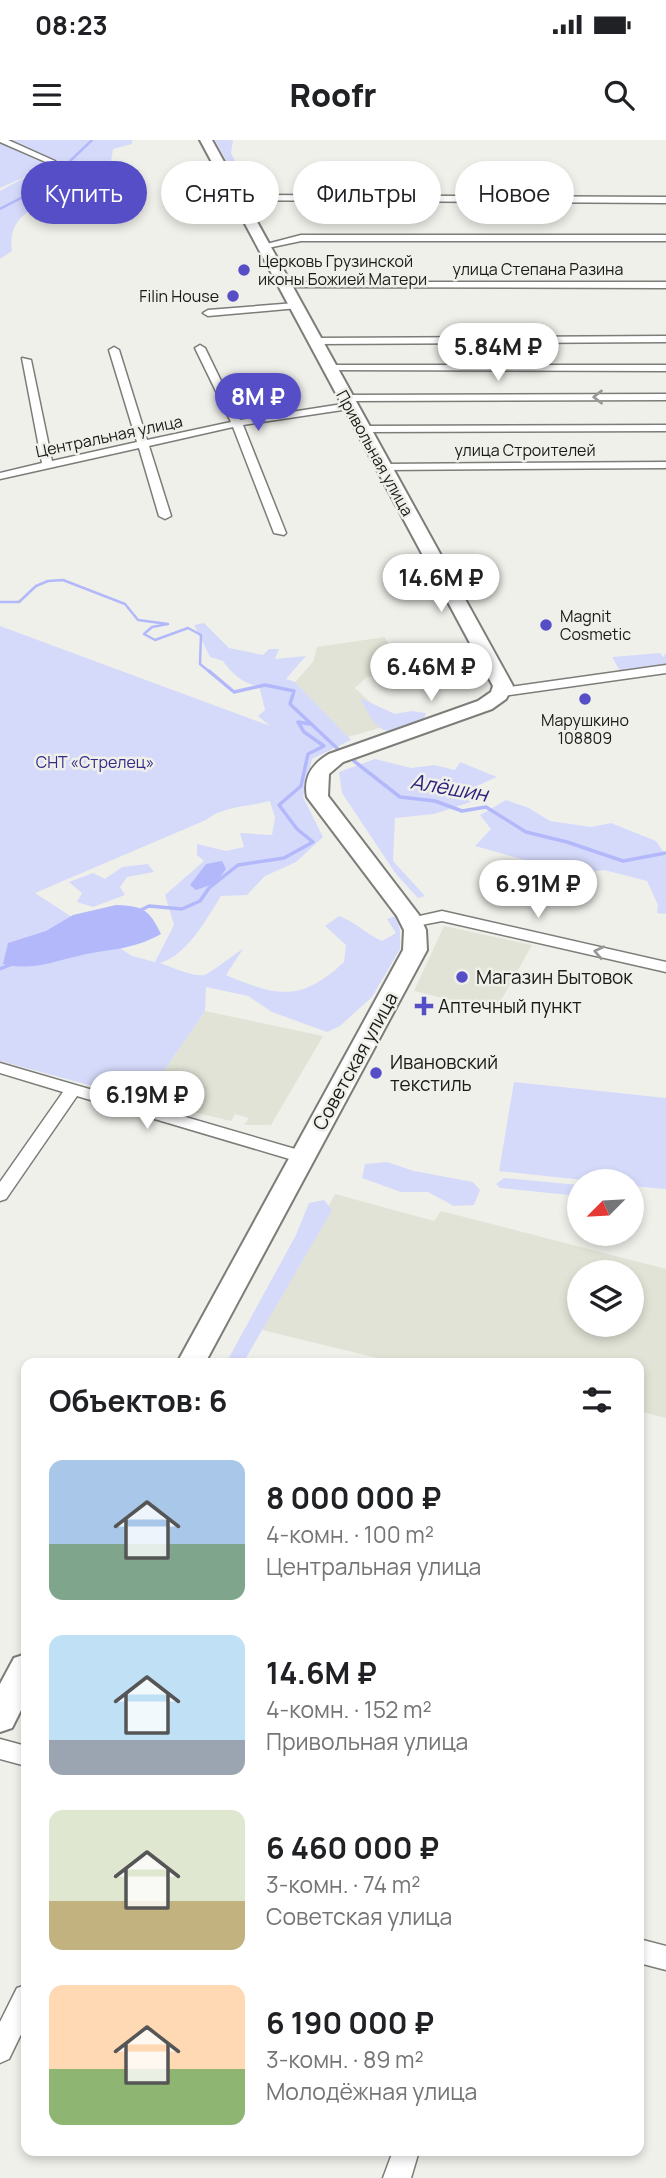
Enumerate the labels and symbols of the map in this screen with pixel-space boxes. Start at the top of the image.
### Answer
place label: Церковь Грузинской иконы Божией Матери [258,250,427,290]
street label: улица Степана Разина [453,258,623,280]
marker: Церковь Грузинской иконы Божией Матери [236,262,252,278]
place label: Filin House [139,285,219,307]
marker: Filin House [225,288,241,304]
pin: 5.84M ₽ [433,324,563,383]
pin: 8M ₽ [217,373,299,433]
street label: Привольная улица [331,386,419,520]
one-way arrow [592,389,603,405]
street label: Центральная улица [33,410,185,462]
street label: улица Строителей [454,439,596,461]
pin: 14.6M ₽ [376,554,506,614]
place label: Magnit Cosmetic [560,605,631,645]
marker: Magnit Cosmetic [538,617,554,633]
pin: 6.46M ₽ [366,644,496,703]
marker: Марушкино 108809 [577,691,593,707]
place label: Марушкино 108809 [541,709,629,749]
park label: СНТ «Стрелец» [36,751,154,773]
water label: Алёшин [408,766,492,808]
pin: 6.91M ₽ [473,860,603,920]
one-way arrow [593,946,605,961]
place label: Магазин Бытовок [476,964,633,990]
marker: Магазин Бытовок [454,969,470,985]
street label: Советская улица [306,987,404,1135]
place label: Аптечный пункт [438,993,582,1019]
marker: Аптечный пункт [416,998,432,1014]
place label: Ивановский текстиль [390,1049,498,1097]
marker: Ивановский текстиль [368,1065,384,1081]
pin: 6.19M ₽ [82,1072,212,1131]
north arrow [567,1169,644,1246]

